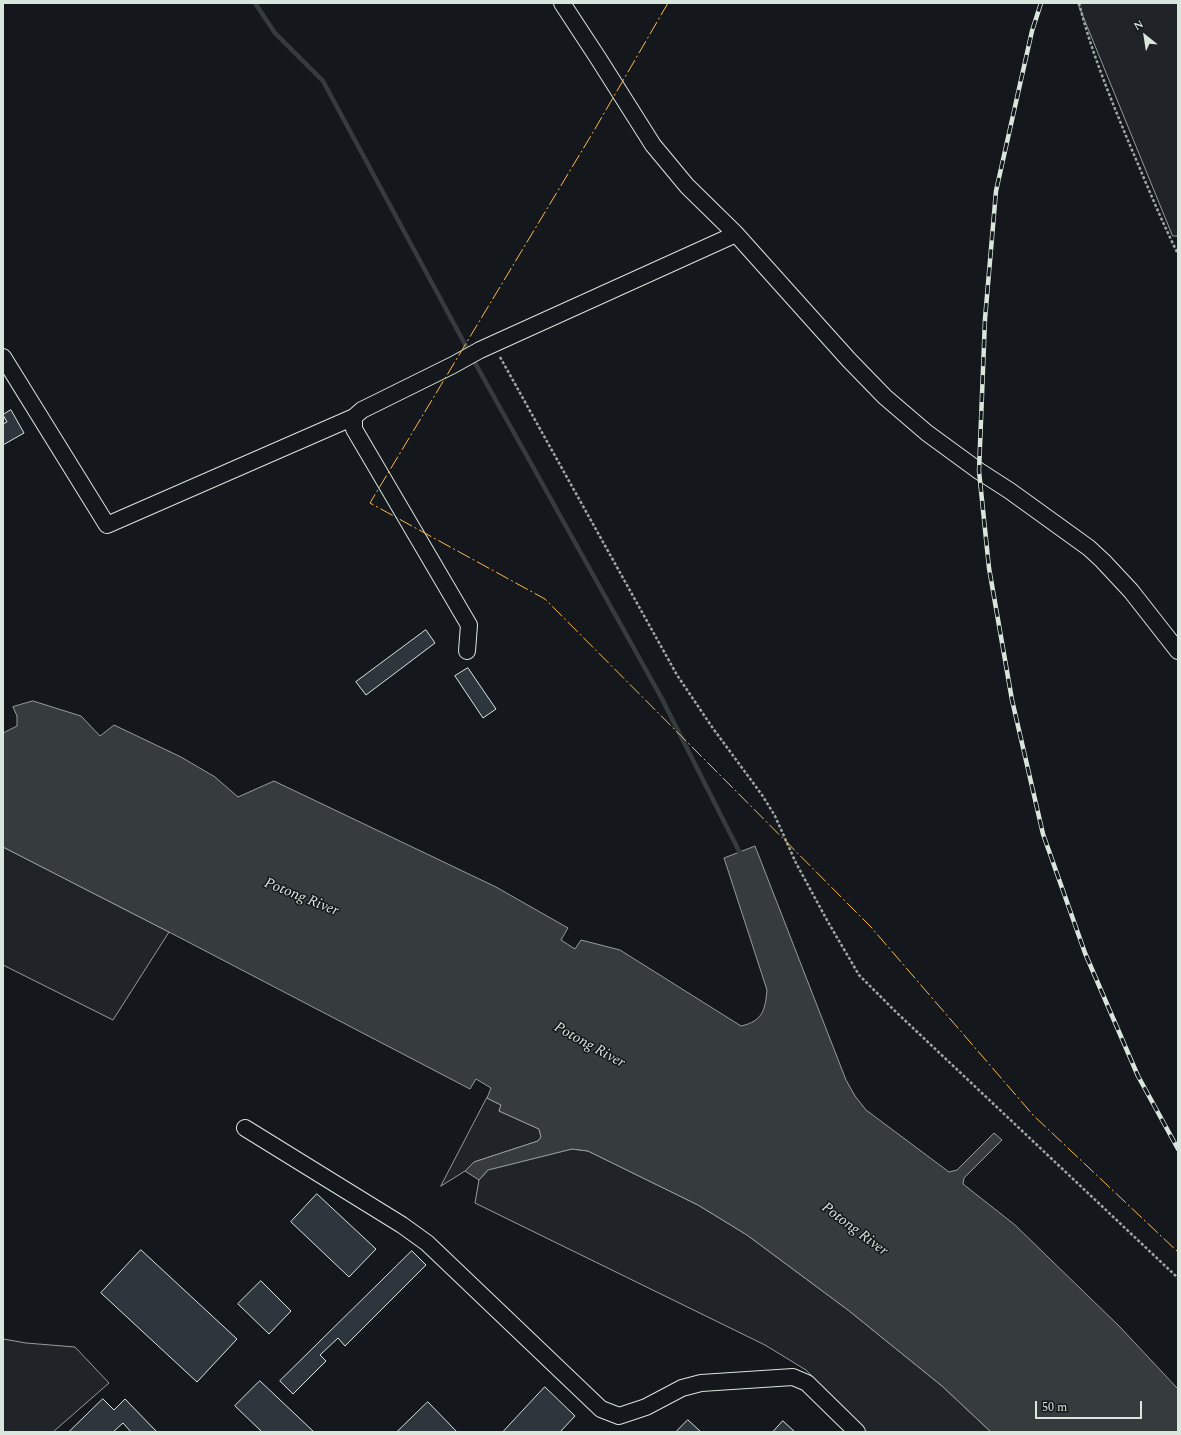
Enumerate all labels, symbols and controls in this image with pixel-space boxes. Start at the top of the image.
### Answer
north arrow [1125,16,1165,56]
text: N [1131,16,1147,35]
water label: Potong River [261,875,341,921]
water label: Potong River [550,1019,628,1073]
water label: Potong River [817,1199,891,1261]
scale bar [1037,1393,1144,1419]
text: 50 m [1042,1398,1067,1417]

